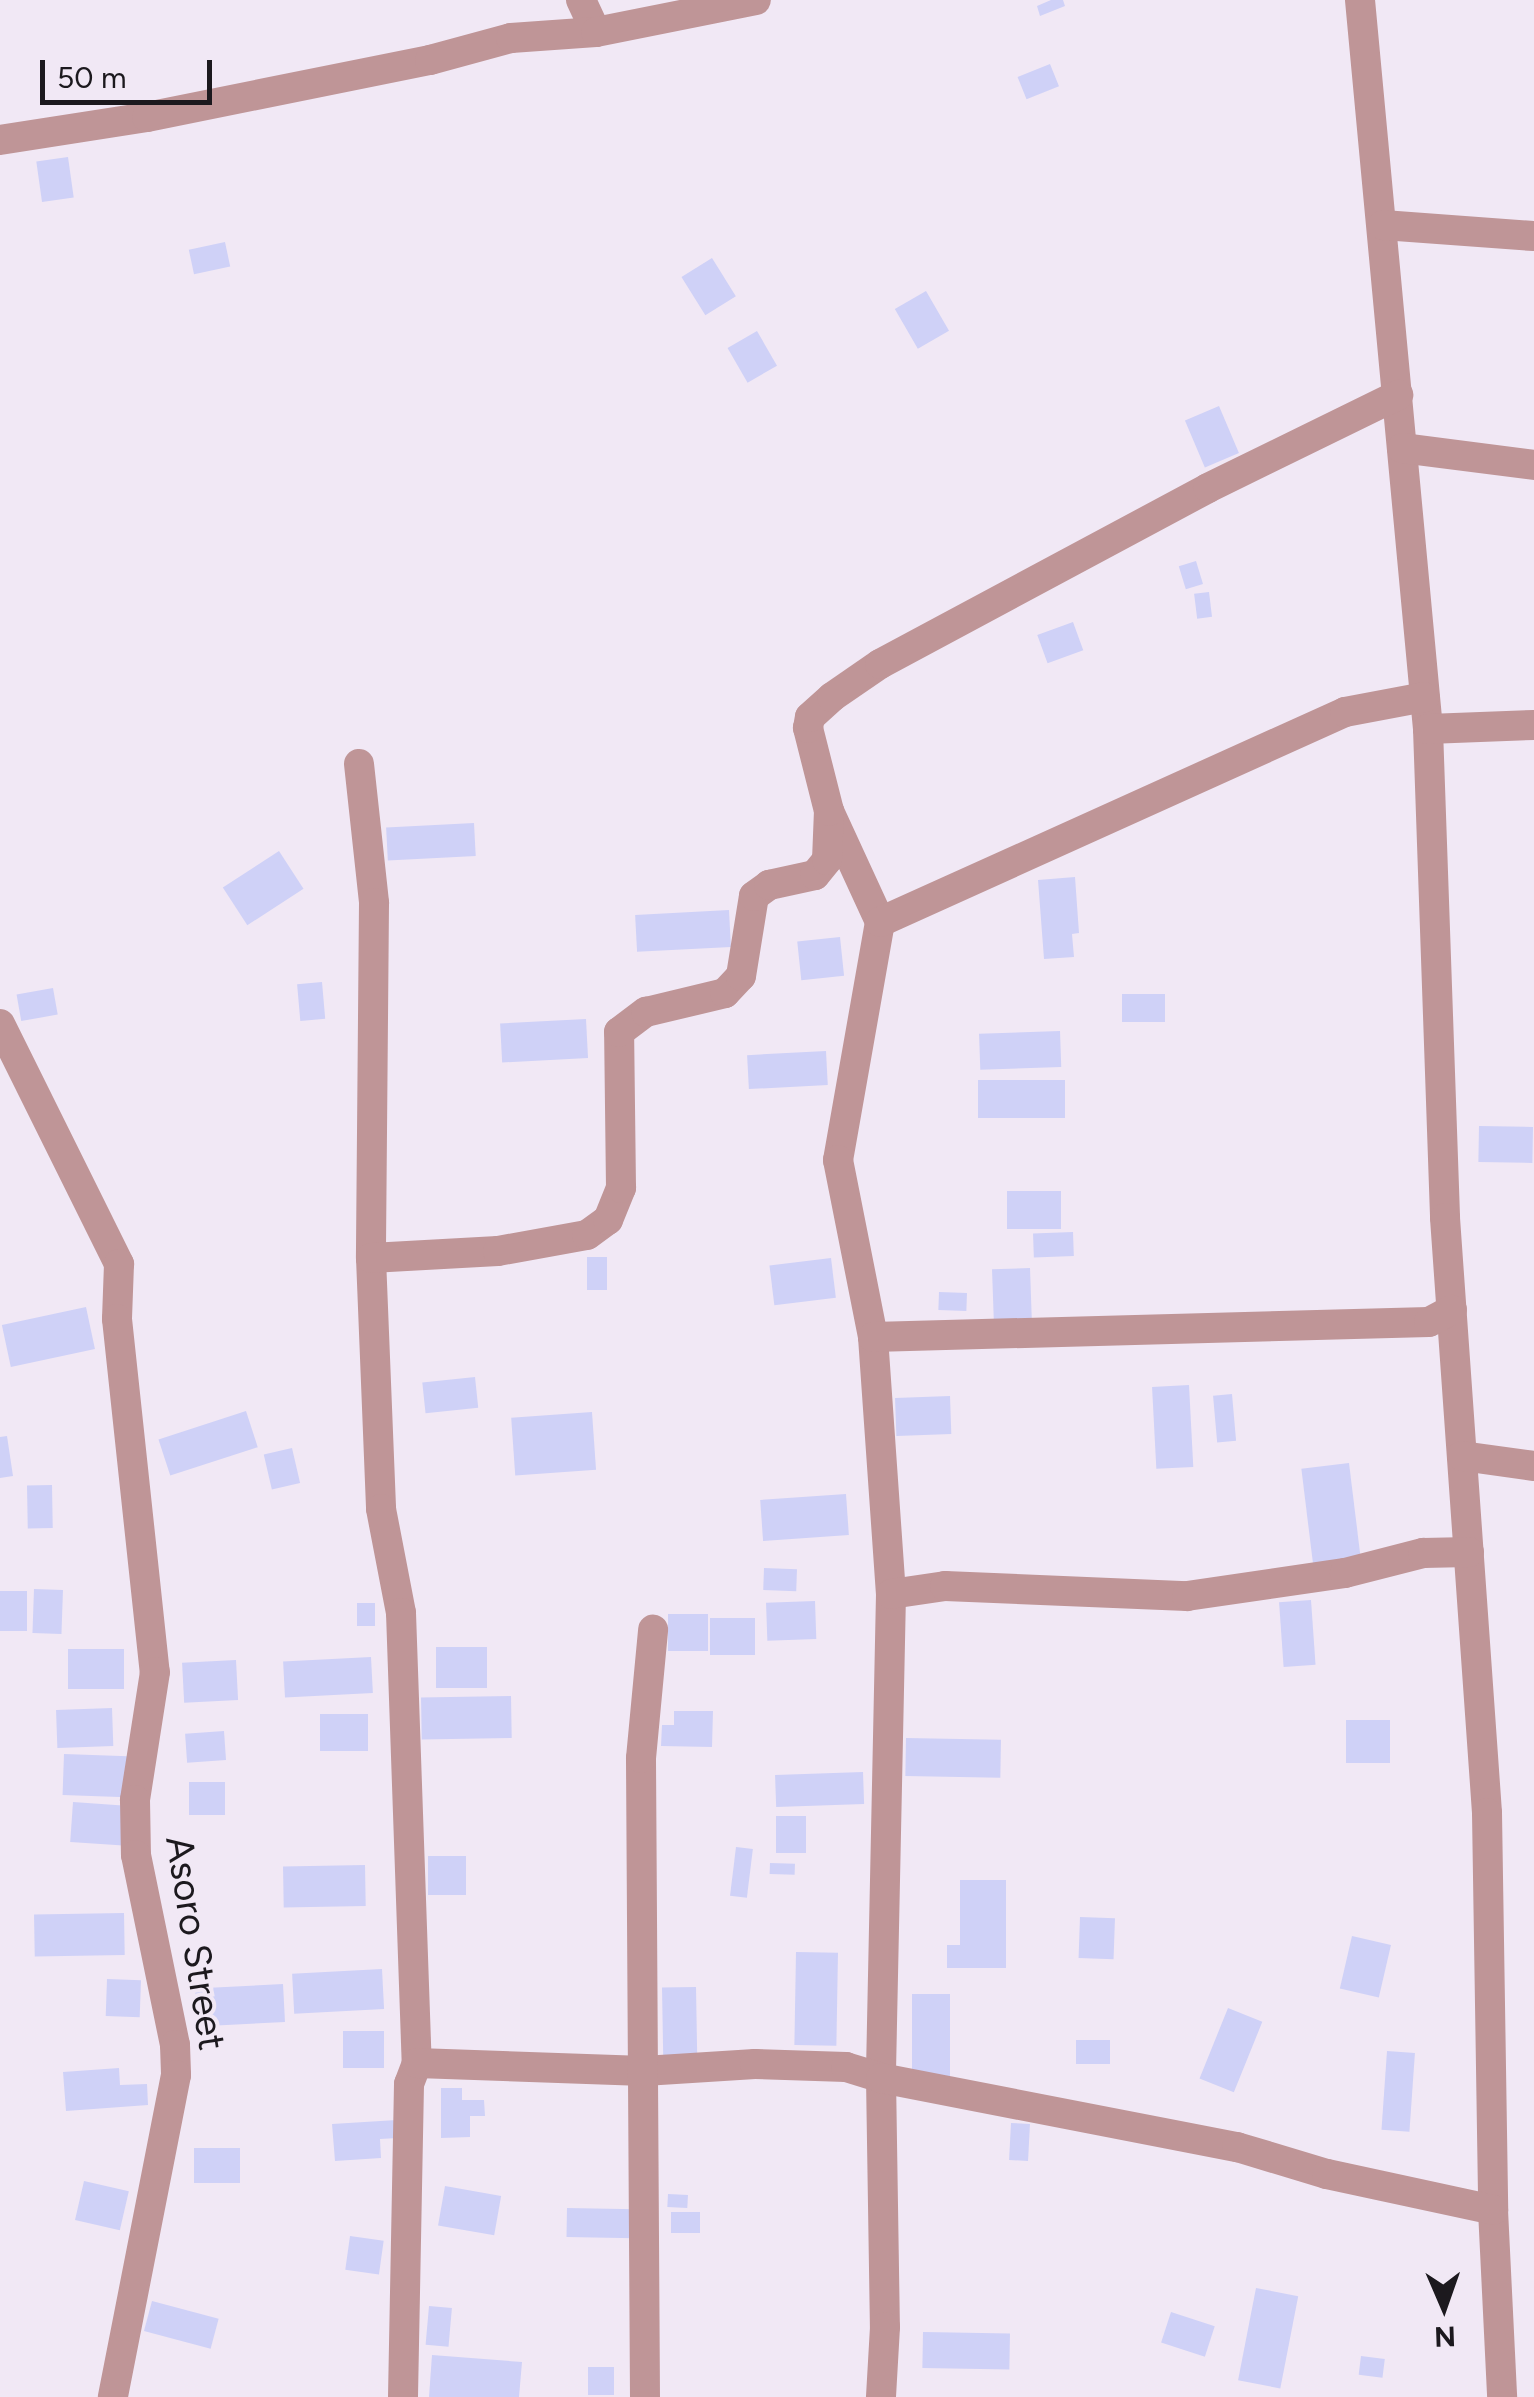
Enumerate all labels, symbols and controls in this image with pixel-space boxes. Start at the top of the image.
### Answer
scale bar [45,40,218,102]
text: 50 m [57,59,126,96]
street label: Asoro Street [156,1833,234,2053]
north arrow [1394,2257,1494,2357]
text: N [1434,2320,1456,2354]

